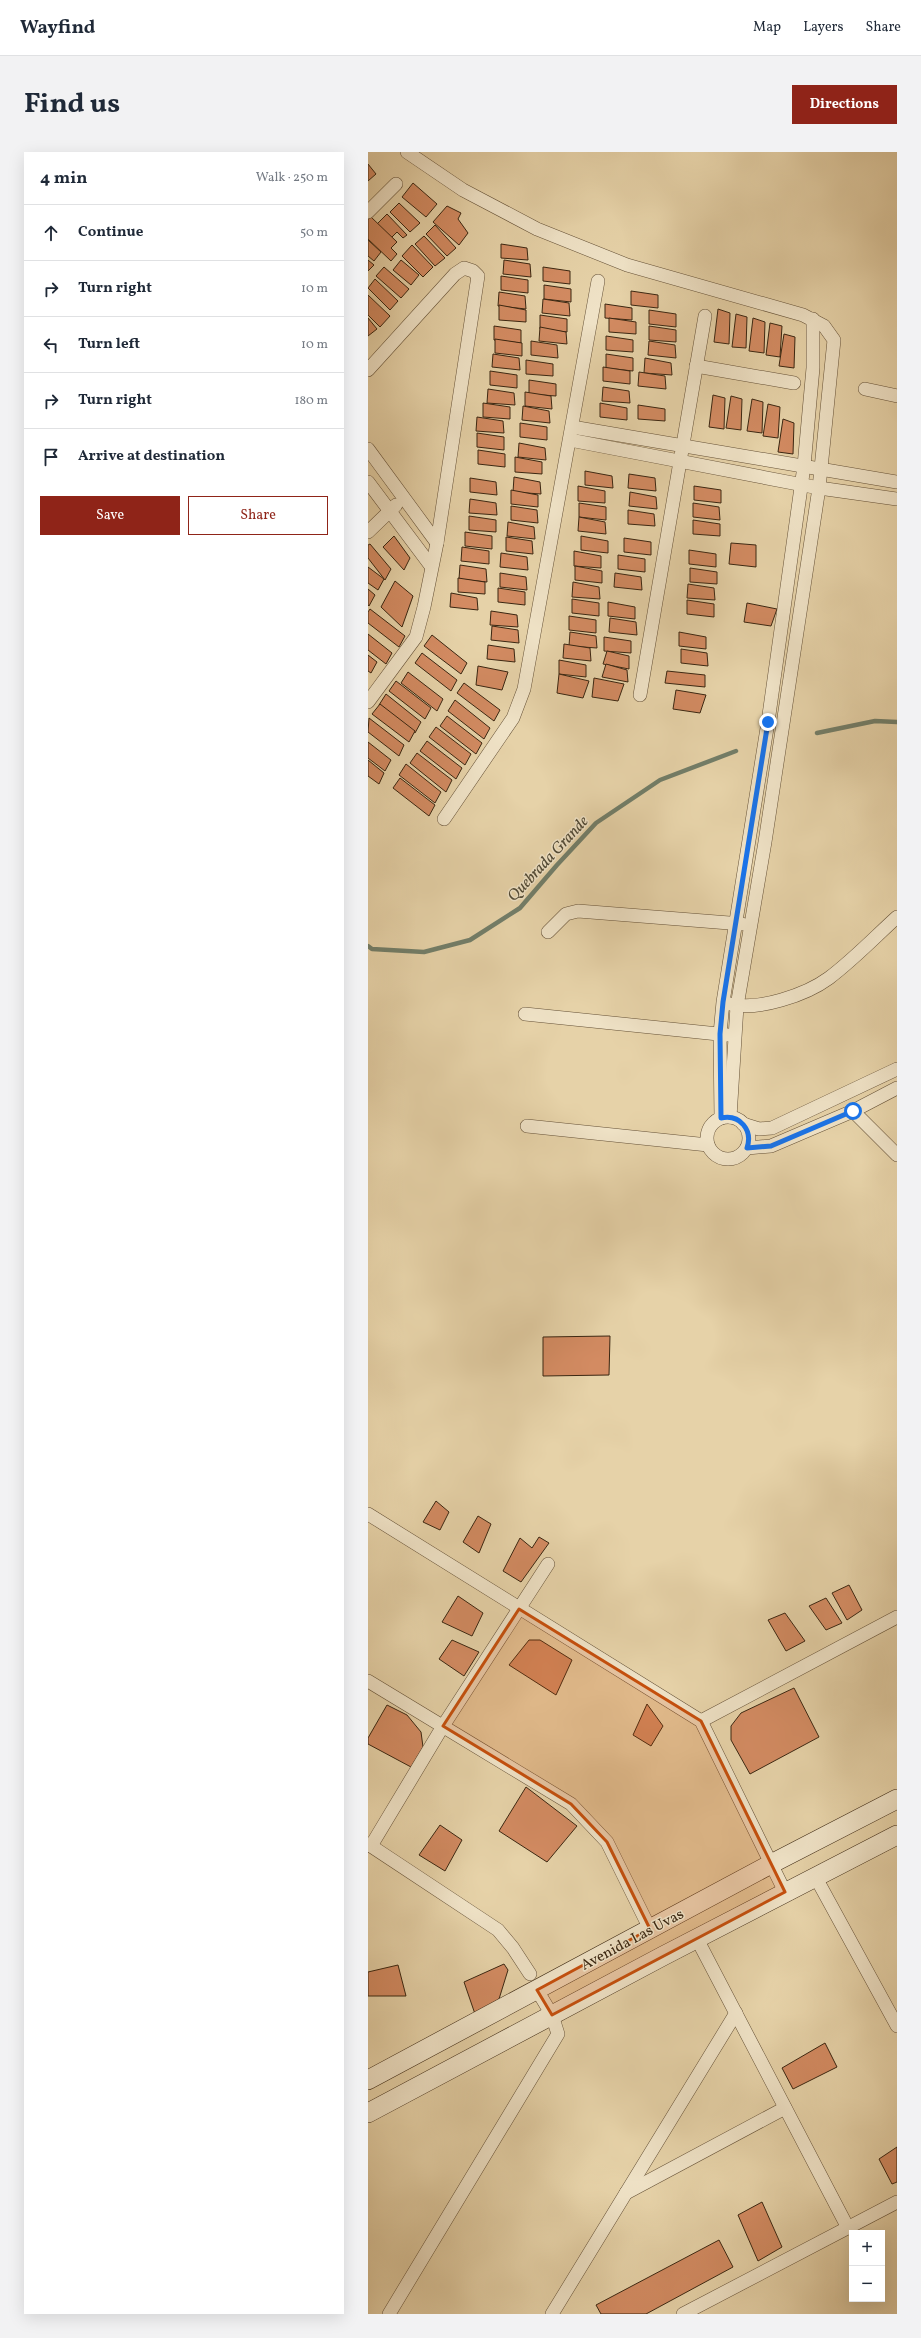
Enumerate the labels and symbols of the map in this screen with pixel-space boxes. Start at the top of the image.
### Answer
route end [759,713,777,731]
water label: Quebrada Grande [503,811,594,907]
route start [844,1102,862,1120]
street label: Avenida Las Uvas [577,1904,688,1976]

